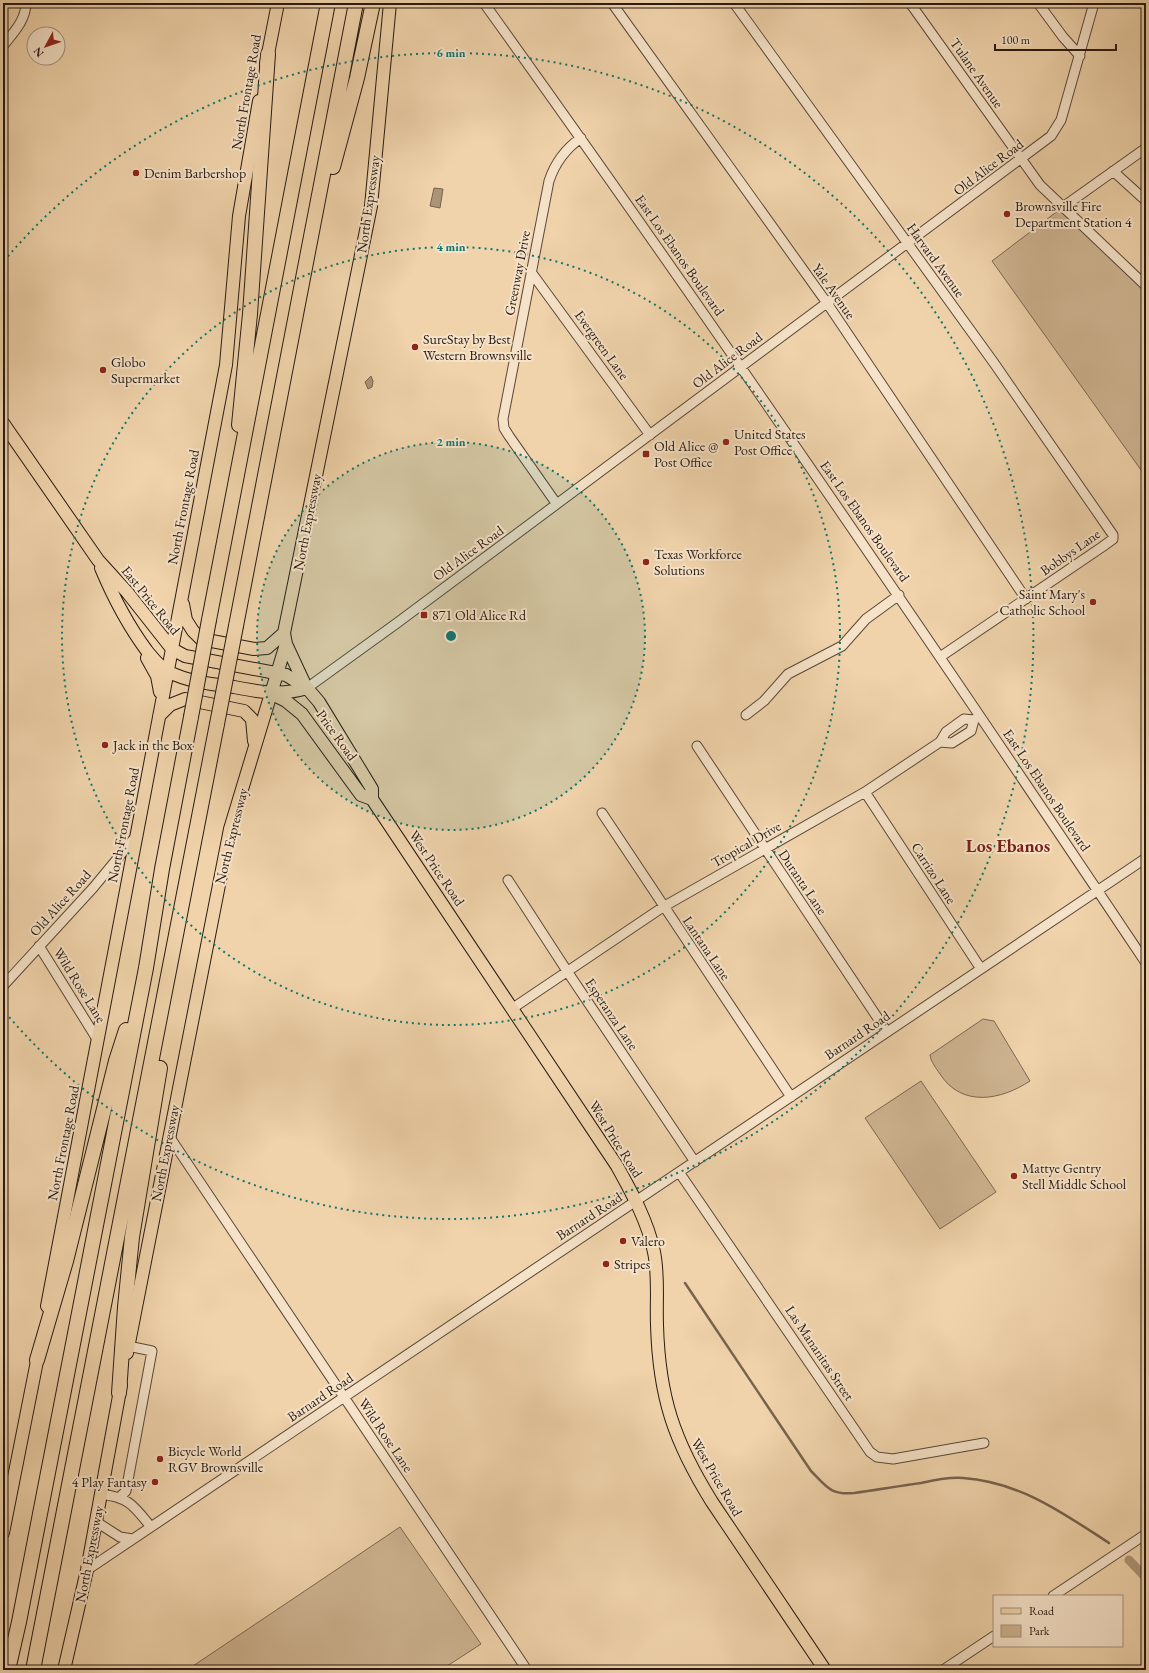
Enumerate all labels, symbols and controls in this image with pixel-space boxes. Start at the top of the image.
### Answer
north arrow [26,26,66,66]
scale bar [995,26,1116,52]
street label: North Frontage Road [227,32,265,151]
text: 100 m [1001,32,1031,48]
street label: Tulane Avenue [946,34,1008,112]
text: N [30,44,47,60]
text: 6 min [436,45,466,61]
street label: Old Alice Road [949,134,1027,199]
street label: North Expressway [352,153,384,254]
place label: Denim Barbershop [144,164,246,182]
marker: Denim Barbershop [131,168,141,178]
street label: East Los Ebanos Boulevard [631,191,729,320]
place label: Brownsville Fire Department Station 4 [1015,197,1132,231]
marker: Brownsville Fire Department Station 4 [1002,209,1012,219]
street label: Harvard Avenue [903,219,969,301]
street label: Greenway Drive [500,228,534,317]
text: 4 min [436,239,466,255]
street label: Yale Avenue [808,260,860,323]
street label: Evergreen Lane [571,307,634,384]
street label: Old Alice Road [688,327,766,392]
place label: SureStay by Best Western Brownsville [423,330,533,364]
marker: SureStay by Best Western Brownsville [410,342,420,352]
place label: Globo Supermarket [111,353,180,387]
marker: Globo Supermarket [98,365,108,375]
place label: United States Post Office [734,425,806,459]
text: 2 min [436,434,466,450]
place label: Old Alice @ Post Office [654,437,719,471]
marker: United States Post Office [721,437,731,447]
street label: North Frontage Road [163,447,203,566]
marker: Old Alice @ Post Office [641,449,651,459]
street label: East Los Ebanos Boulevard [816,457,914,586]
street label: North Expressway [289,471,325,572]
street label: Old Alice Road [429,521,508,585]
street label: Bobbys Lane [1036,524,1104,579]
place label: Texas Workforce Solutions [654,545,743,579]
marker: Texas Workforce Solutions [641,557,651,567]
street label: East Price Road [118,562,185,639]
place label: Saint Mary's Catholic School [999,585,1086,619]
marker: Saint Mary's Catholic School [1088,597,1098,607]
place label: 871 Old Alice Rd [432,606,527,624]
marker: 871 Old Alice Rd [419,610,429,620]
centre of rings [444,629,458,643]
street label: Price Road [312,706,362,765]
street label: East Los Ebanos Boulevard [1000,726,1094,854]
place label: Jack in the Box [112,736,193,754]
marker: Jack in the Box [100,740,110,750]
street label: North Frontage Road [103,765,143,884]
street label: North Expressway [210,785,252,886]
street label: Tropical Drive [708,817,784,871]
street label: West Price Road [405,827,469,910]
district label: Los Ebanos [966,834,1050,856]
street label: Carrizo Lane [907,839,961,908]
street label: Duranta Lane [775,846,832,919]
street label: Old Alice Road [25,865,95,940]
street label: Lantana Lane [679,912,735,984]
street label: Wild Rose Lane [50,944,111,1026]
street label: Esperanza Lane [581,975,643,1054]
street label: Barnard Road [821,1006,894,1064]
street label: North Frontage Road [43,1083,83,1202]
street label: West Price Road [585,1097,647,1182]
street label: North Expressway [147,1102,183,1203]
place label: Mattye Gentry Stell Middle School [1022,1159,1127,1193]
marker: Mattye Gentry Stell Middle School [1009,1171,1019,1181]
street label: Barnard Road [553,1187,626,1244]
place label: Valero [631,1232,665,1250]
marker: Valero [618,1236,628,1246]
place label: Stripes [614,1255,651,1273]
marker: Stripes [601,1259,611,1269]
street label: Las Mananitas Street [782,1302,859,1404]
street label: Barnard Road [284,1368,357,1426]
street label: Wild Rose Lane [355,1395,418,1476]
street label: West Price Road [687,1435,747,1520]
place label: Bicycle World RGV Brownsville [168,1442,264,1476]
marker: Bicycle World RGV Brownsville [155,1454,165,1464]
place label: 4 Play Fantasy [72,1473,148,1491]
marker: 4 Play Fantasy [150,1477,160,1487]
street label: North Expressway [71,1503,107,1604]
legend [993,1595,1123,1647]
text: Road [1029,1603,1055,1619]
text: Park [1029,1623,1050,1639]

